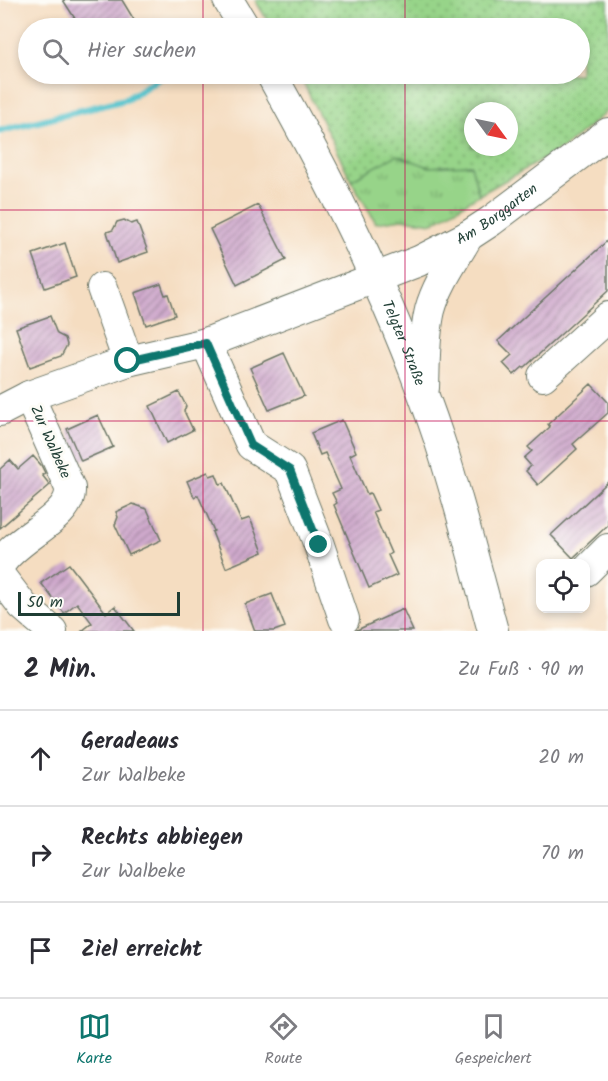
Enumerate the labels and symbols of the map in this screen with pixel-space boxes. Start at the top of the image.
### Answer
north arrow [464,102,518,156]
street label: Am Borggarten [452,178,543,252]
street label: Telgter Straße [375,297,431,390]
route start [114,347,140,373]
street label: Zur Walbeke [23,401,77,483]
route end [305,531,331,557]
scale bar [18,589,180,616]

